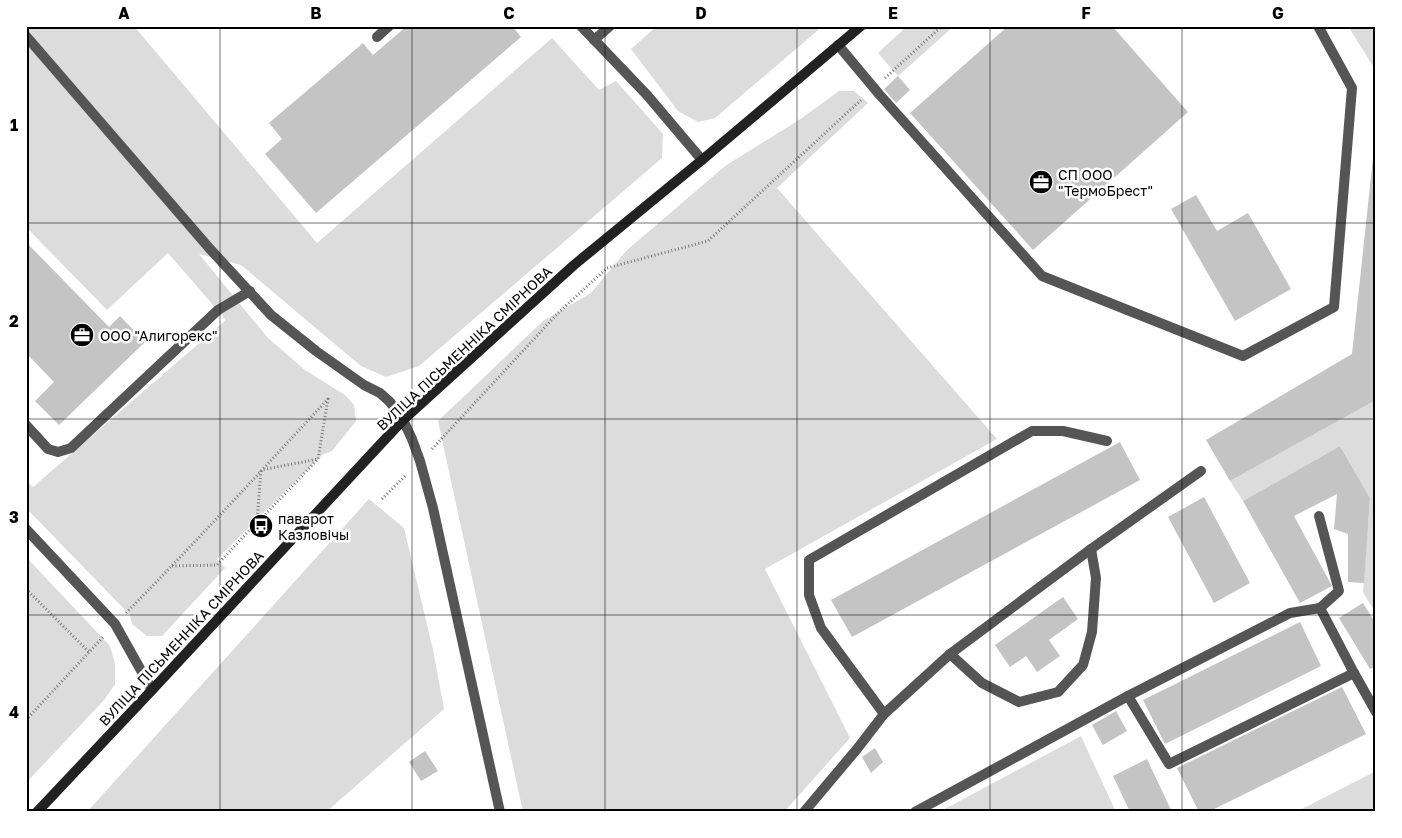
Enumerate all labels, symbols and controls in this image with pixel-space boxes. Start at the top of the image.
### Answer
text: A [118,3,130,23]
text: B [310,3,322,23]
text: C [503,3,515,23]
text: D [695,3,707,23]
text: E [888,3,898,23]
text: F [1081,3,1091,23]
text: G [1272,3,1284,23]
text: 1 [10,115,18,135]
place label: СП ООО "ТермоБрест" [1058,166,1153,199]
office icon: СП ООО "ТермоБрест" [1028,169,1054,195]
street label: ВУЛІЦА ПІСЬМЕННІКА СМІРНОВА [373,262,556,434]
text: 2 [9,311,19,331]
office icon: ООО "Алигорекс" [69,322,95,348]
place label: ООО "Алигорекс" [100,327,217,344]
text: 3 [9,507,19,527]
place label: паварот Казловічы [278,510,349,543]
bus stop icon: паварот Казловічы [248,513,274,539]
street label: ВУЛІЦА ПІСЬМЕННІКА СМІРНОВА [95,546,267,729]
text: 4 [9,702,19,722]

